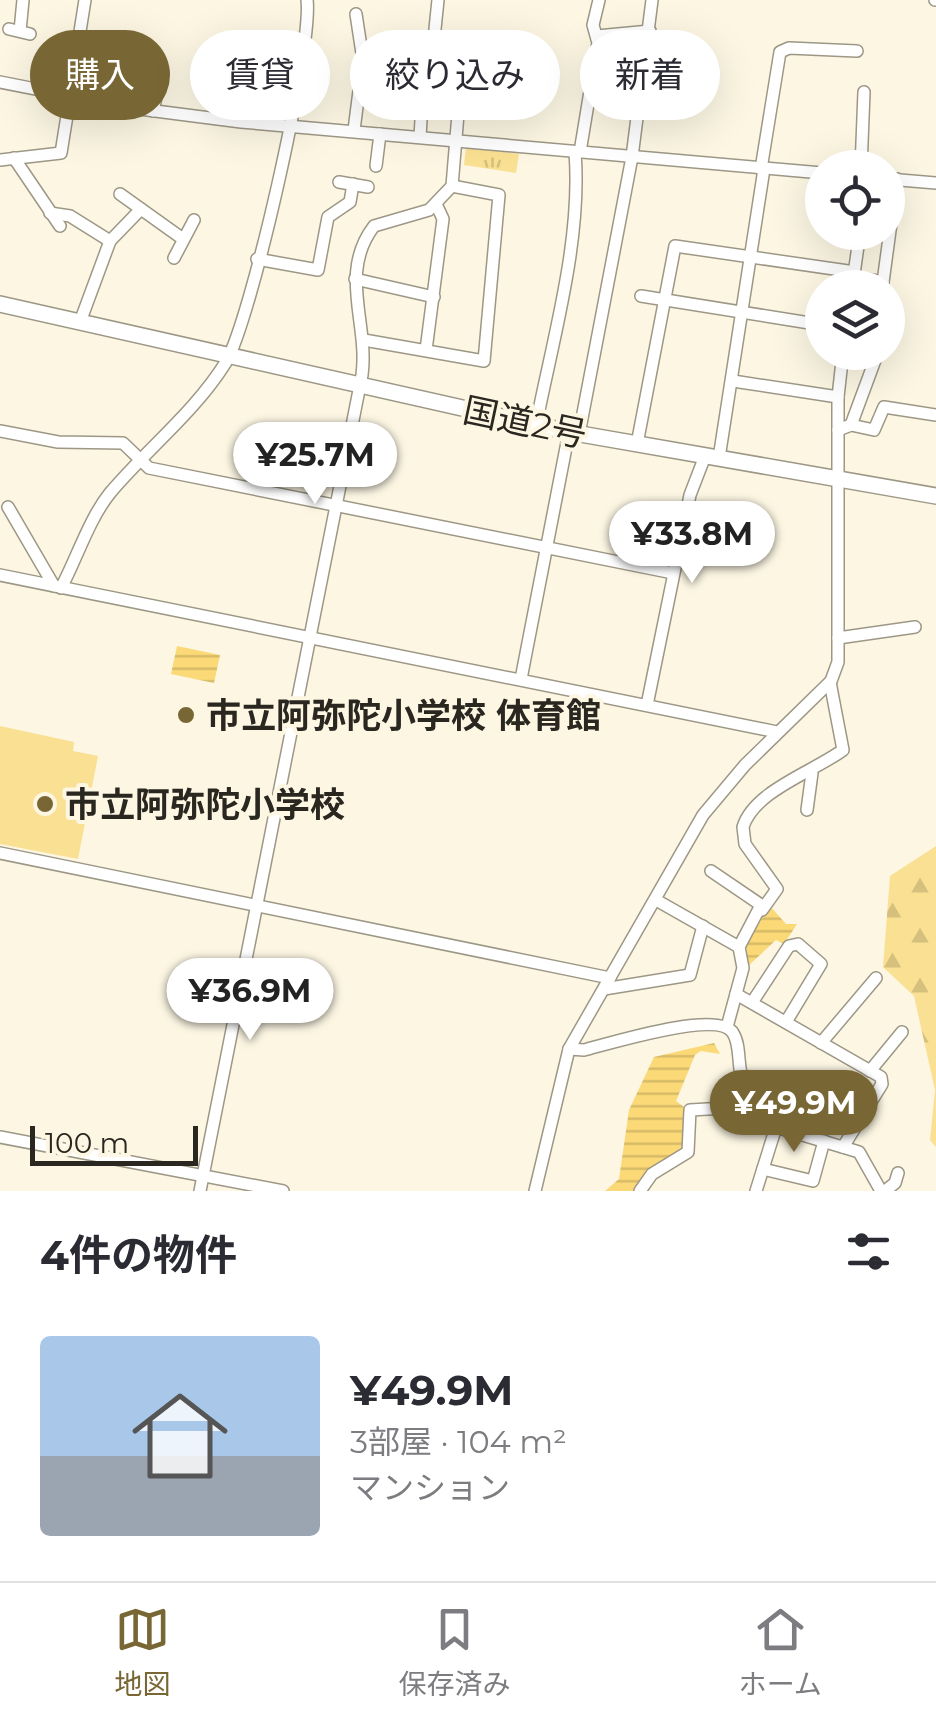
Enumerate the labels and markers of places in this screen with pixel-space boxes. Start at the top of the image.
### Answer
pin: ¥25.7M [234,422,396,507]
pin: ¥33.8M [611,501,773,586]
place label: 市立阿弥陀小学校 体育館 [206,694,601,737]
marker: 市立阿弥陀小学校 体育館 [175,704,197,726]
place label: 市立阿弥陀小学校 [65,783,345,826]
marker: 市立阿弥陀小学校 [34,793,56,815]
pin: ¥36.9M [169,958,331,1043]
pin: ¥49.9M [713,1070,875,1155]

